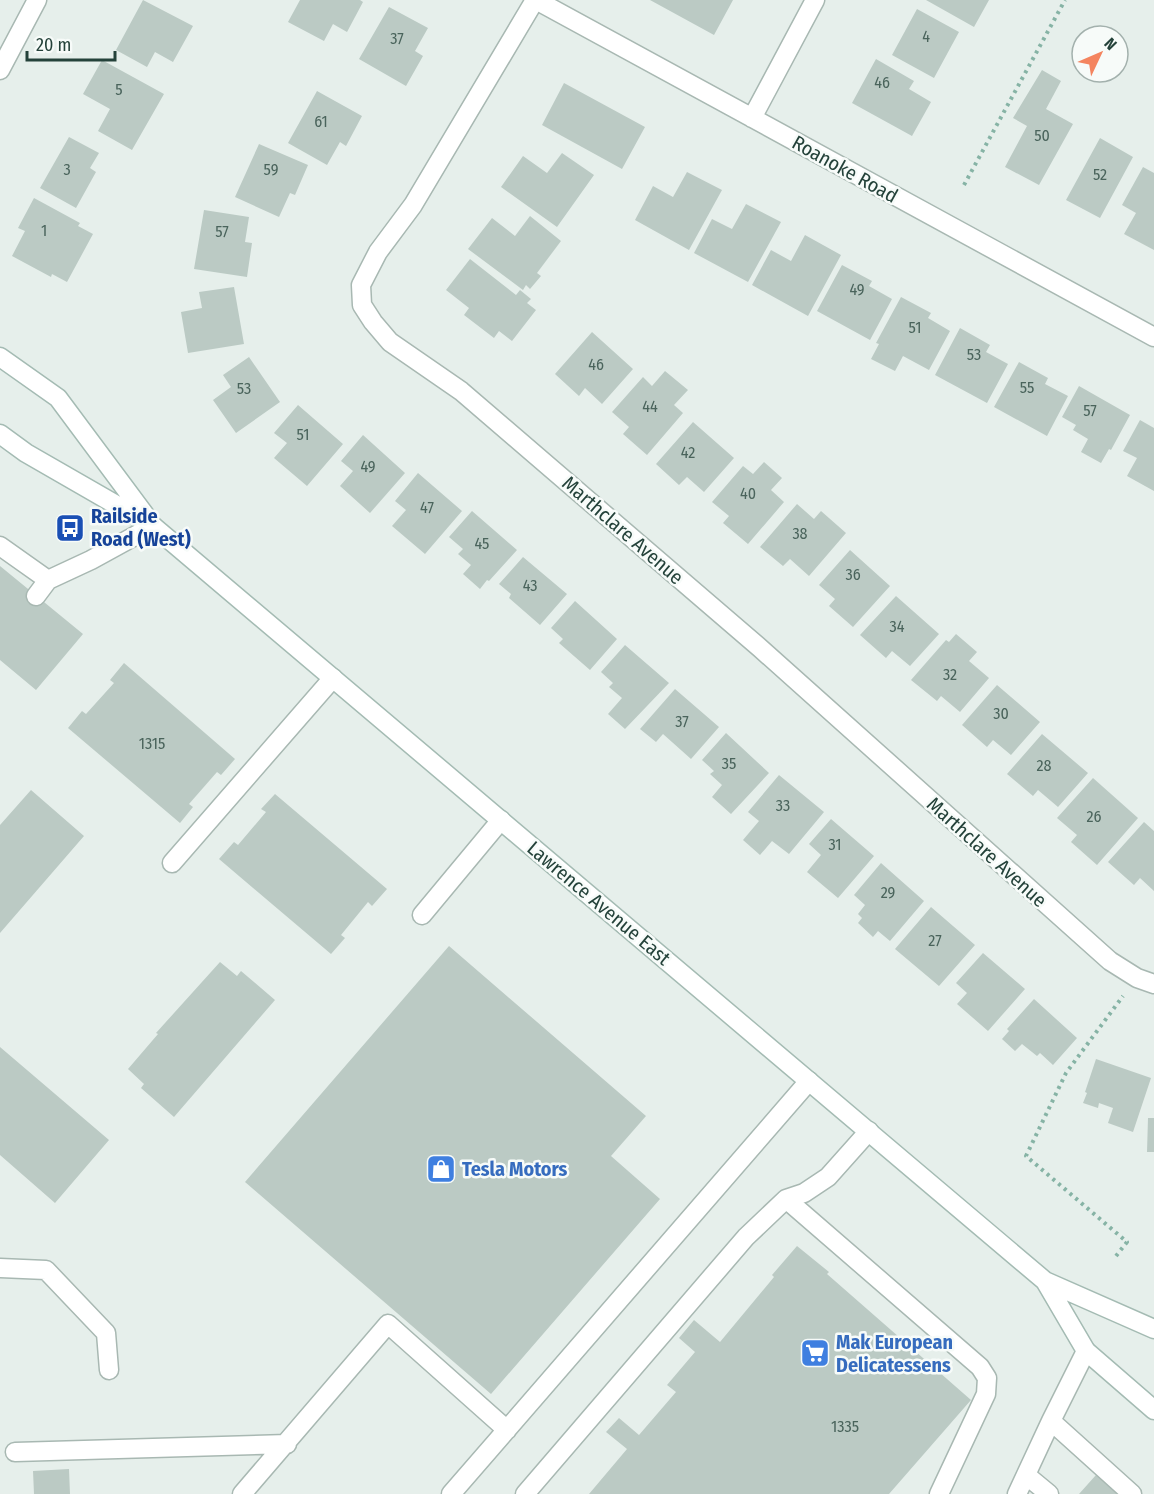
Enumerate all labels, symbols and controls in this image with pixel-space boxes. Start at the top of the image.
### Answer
scale bar [27,24,116,62]
north arrow [1070,24,1130,84]
house number: 4 [922,27,930,46]
house number: 37 [390,29,404,48]
text: 20 m [36,34,71,56]
text: N [1100,34,1121,54]
house number: 46 [874,73,890,92]
house number: 5 [115,80,123,99]
house number: 61 [314,112,328,131]
house number: 50 [1034,126,1050,145]
street label: Roanoke Road [788,130,902,208]
house number: 3 [63,160,71,179]
house number: 59 [264,160,279,179]
house number: 52 [1093,165,1107,184]
house number: 1 [41,221,47,240]
house number: 57 [215,222,229,241]
house number: 49 [849,280,865,299]
house number: 51 [909,318,921,337]
house number: 53 [967,345,981,364]
house number: 46 [588,355,604,374]
house number: 55 [1020,378,1034,397]
house number: 53 [237,379,251,398]
house number: 44 [642,397,658,416]
house number: 57 [1083,401,1097,420]
house number: 51 [297,425,309,444]
house number: 42 [681,443,695,462]
house number: 49 [360,457,376,476]
street label: Marthclare Avenue [557,471,689,589]
house number: 40 [740,484,756,503]
house number: 47 [420,498,434,517]
place label: Railside Road (West) [91,504,191,551]
bus stop icon: Railside Road (West) [54,512,86,544]
house number: 38 [792,524,808,543]
house number: 45 [475,534,489,553]
house number: 36 [845,565,861,584]
house number: 43 [523,576,537,595]
house number: 34 [890,617,905,636]
house number: 32 [943,665,957,684]
house number: 30 [993,704,1009,723]
house number: 37 [675,712,689,731]
house number: 1315 [139,734,165,753]
house number: 35 [722,754,736,773]
house number: 28 [1036,756,1052,775]
street label: Marthclare Avenue [922,792,1052,912]
house number: 33 [776,796,790,815]
house number: 26 [1087,807,1102,826]
house number: 31 [828,835,842,854]
street label: Lawrence Avenue East [522,836,676,970]
house number: 29 [881,883,896,902]
house number: 27 [928,931,942,950]
shop icon: Tesla Motors [425,1153,457,1185]
place label: Tesla Motors [462,1157,568,1181]
place label: Mak European Delicatessens [836,1330,953,1377]
supermarket icon: Mak European Delicatessens [799,1337,831,1369]
house number: 1335 [831,1417,859,1436]

